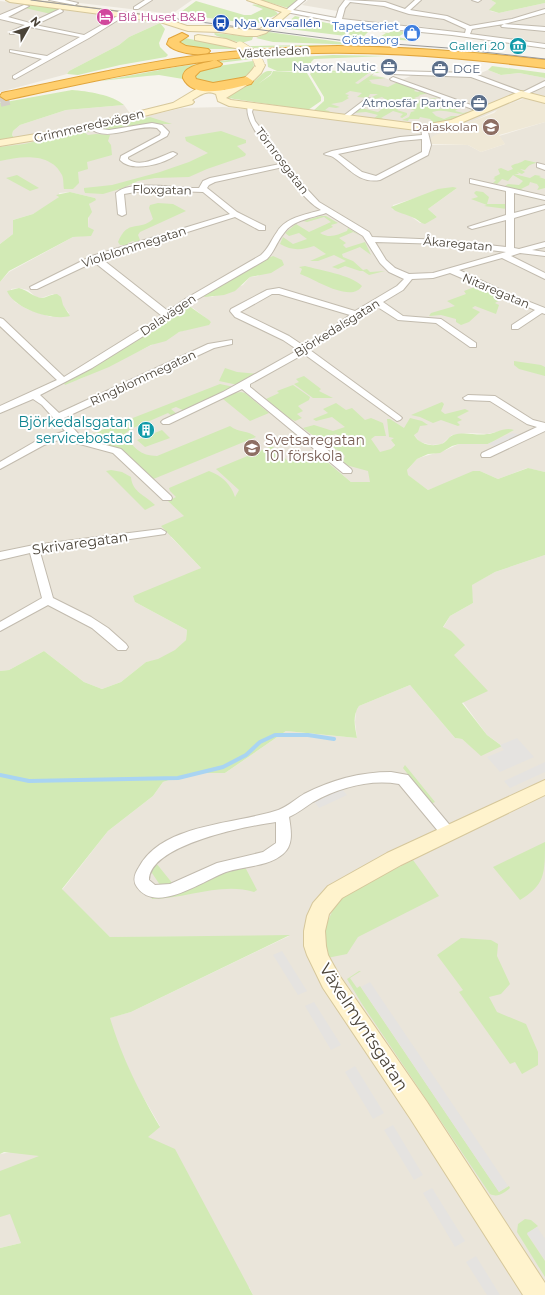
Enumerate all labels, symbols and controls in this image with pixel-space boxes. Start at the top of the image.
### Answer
hotel icon: Blå Huset B&B [95,7,115,27]
north arrow [8,8,48,48]
place label: Blå Huset B&B [118,9,206,24]
bus stop icon: Nya Varvsallén [211,13,231,33]
text: N [28,14,44,30]
place label: Nya Varvsallén [234,15,321,30]
place label: Tapetseriet Göteborg [332,18,399,47]
shop icon: Tapetseriet Göteborg [402,23,422,43]
museum icon: Galleri 20 [508,36,528,56]
place label: Galleri 20 [449,38,505,53]
street label: Västerleden [238,42,310,61]
office icon: Navtor Nautic [379,57,399,77]
place label: Navtor Nautic [293,59,376,74]
office icon: DGE [430,59,450,79]
place label: DGE [453,61,480,76]
office icon: Atmosfär Partner [469,93,489,113]
place label: Atmosfär Partner [362,95,466,110]
street label: Grimmeredsvägen [32,106,145,145]
school or university icon: Dalaskolan [481,117,501,137]
place label: Dalaskolan [412,119,478,134]
street label: Törnrosgatan [252,124,312,197]
street label: Floxgatan [132,181,192,198]
street label: Violblommegatan [80,223,188,270]
street label: Åkaregatan [423,233,493,254]
street label: Nitaregatan [460,270,532,311]
street label: Dalavägen [137,290,198,339]
street label: Björkedalsgatan [291,295,382,360]
street label: Ringblommegatan [88,346,198,409]
place label: Björkedalsgatan servicebostad [18,413,133,447]
building icon: Björkedalsgatan servicebostad [136,420,156,440]
place label: Svetsaregatan 101 förskola [265,431,365,465]
school or university icon: Svetsaregatan 101 förskola [242,438,262,458]
street label: Skrivaregatan [31,527,129,559]
street label: Växelmyntsgatan [315,960,413,1094]

